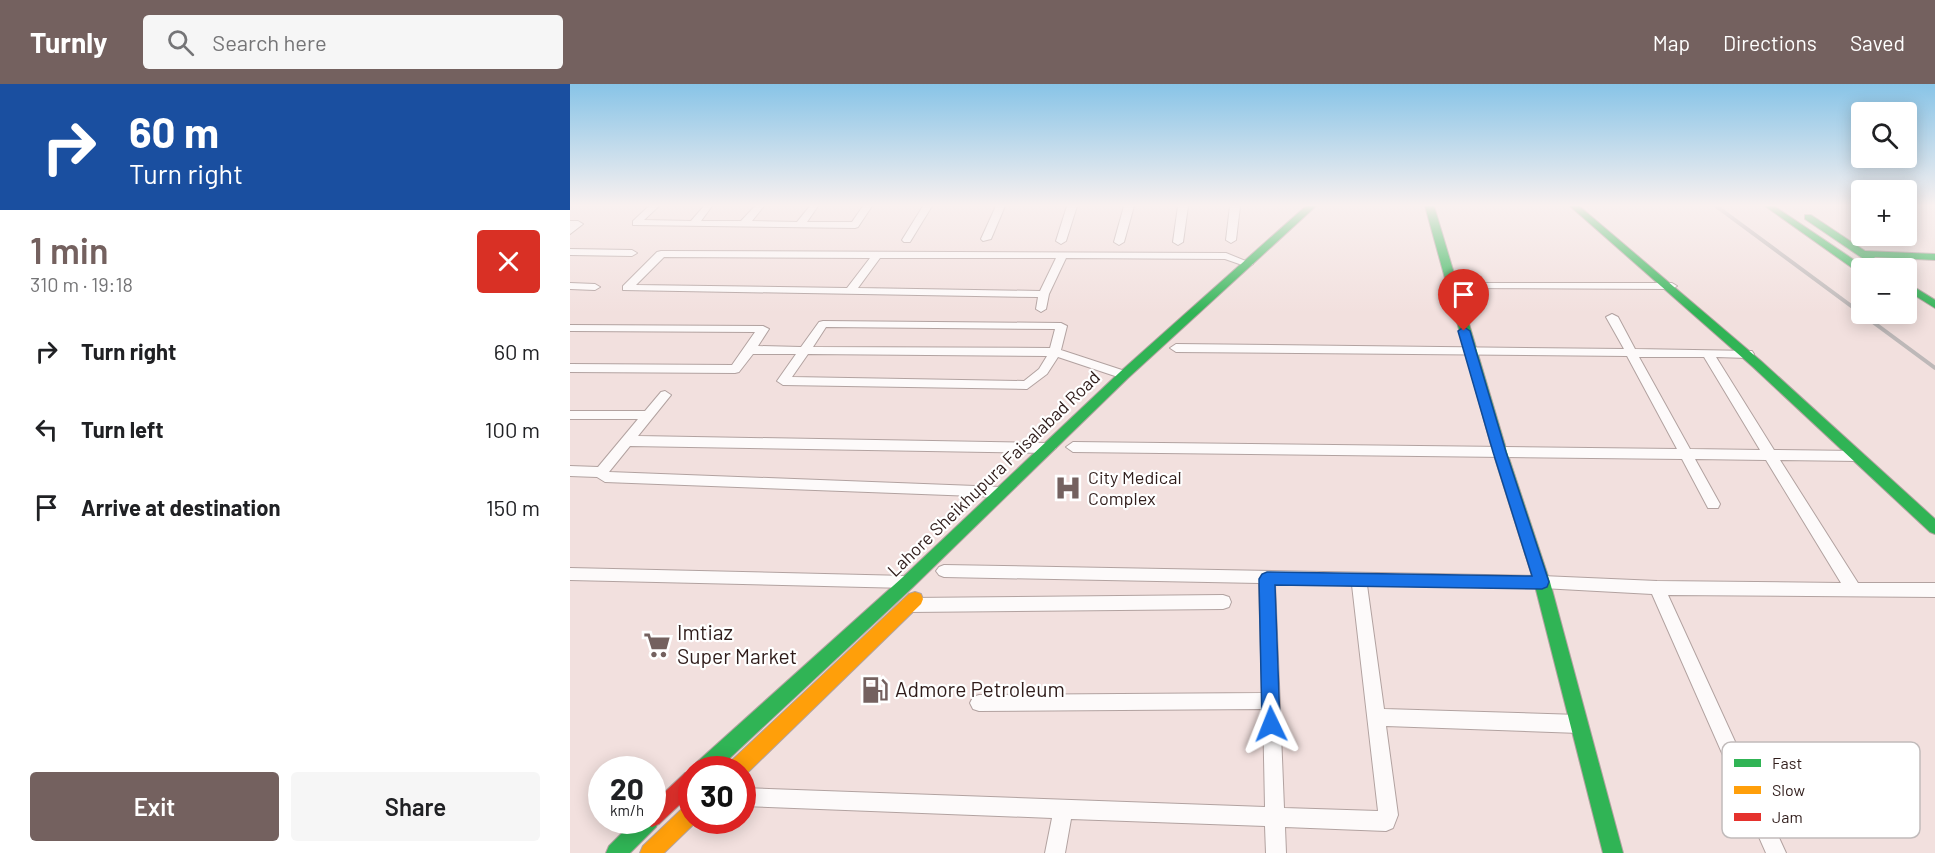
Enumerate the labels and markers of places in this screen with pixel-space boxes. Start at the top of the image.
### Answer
pin [1438,269,1489,331]
place label: City Medical Complex [1088,466,1182,509]
hospital icon: City Medical Complex [1053,473,1083,503]
place label: Imtiaz Super Market [677,619,797,668]
supermarket icon: Imtiaz Super Market [642,630,672,660]
fuel station icon: Admore Petroleum [860,675,890,705]
place label: Admore Petroleum [895,676,1065,701]

